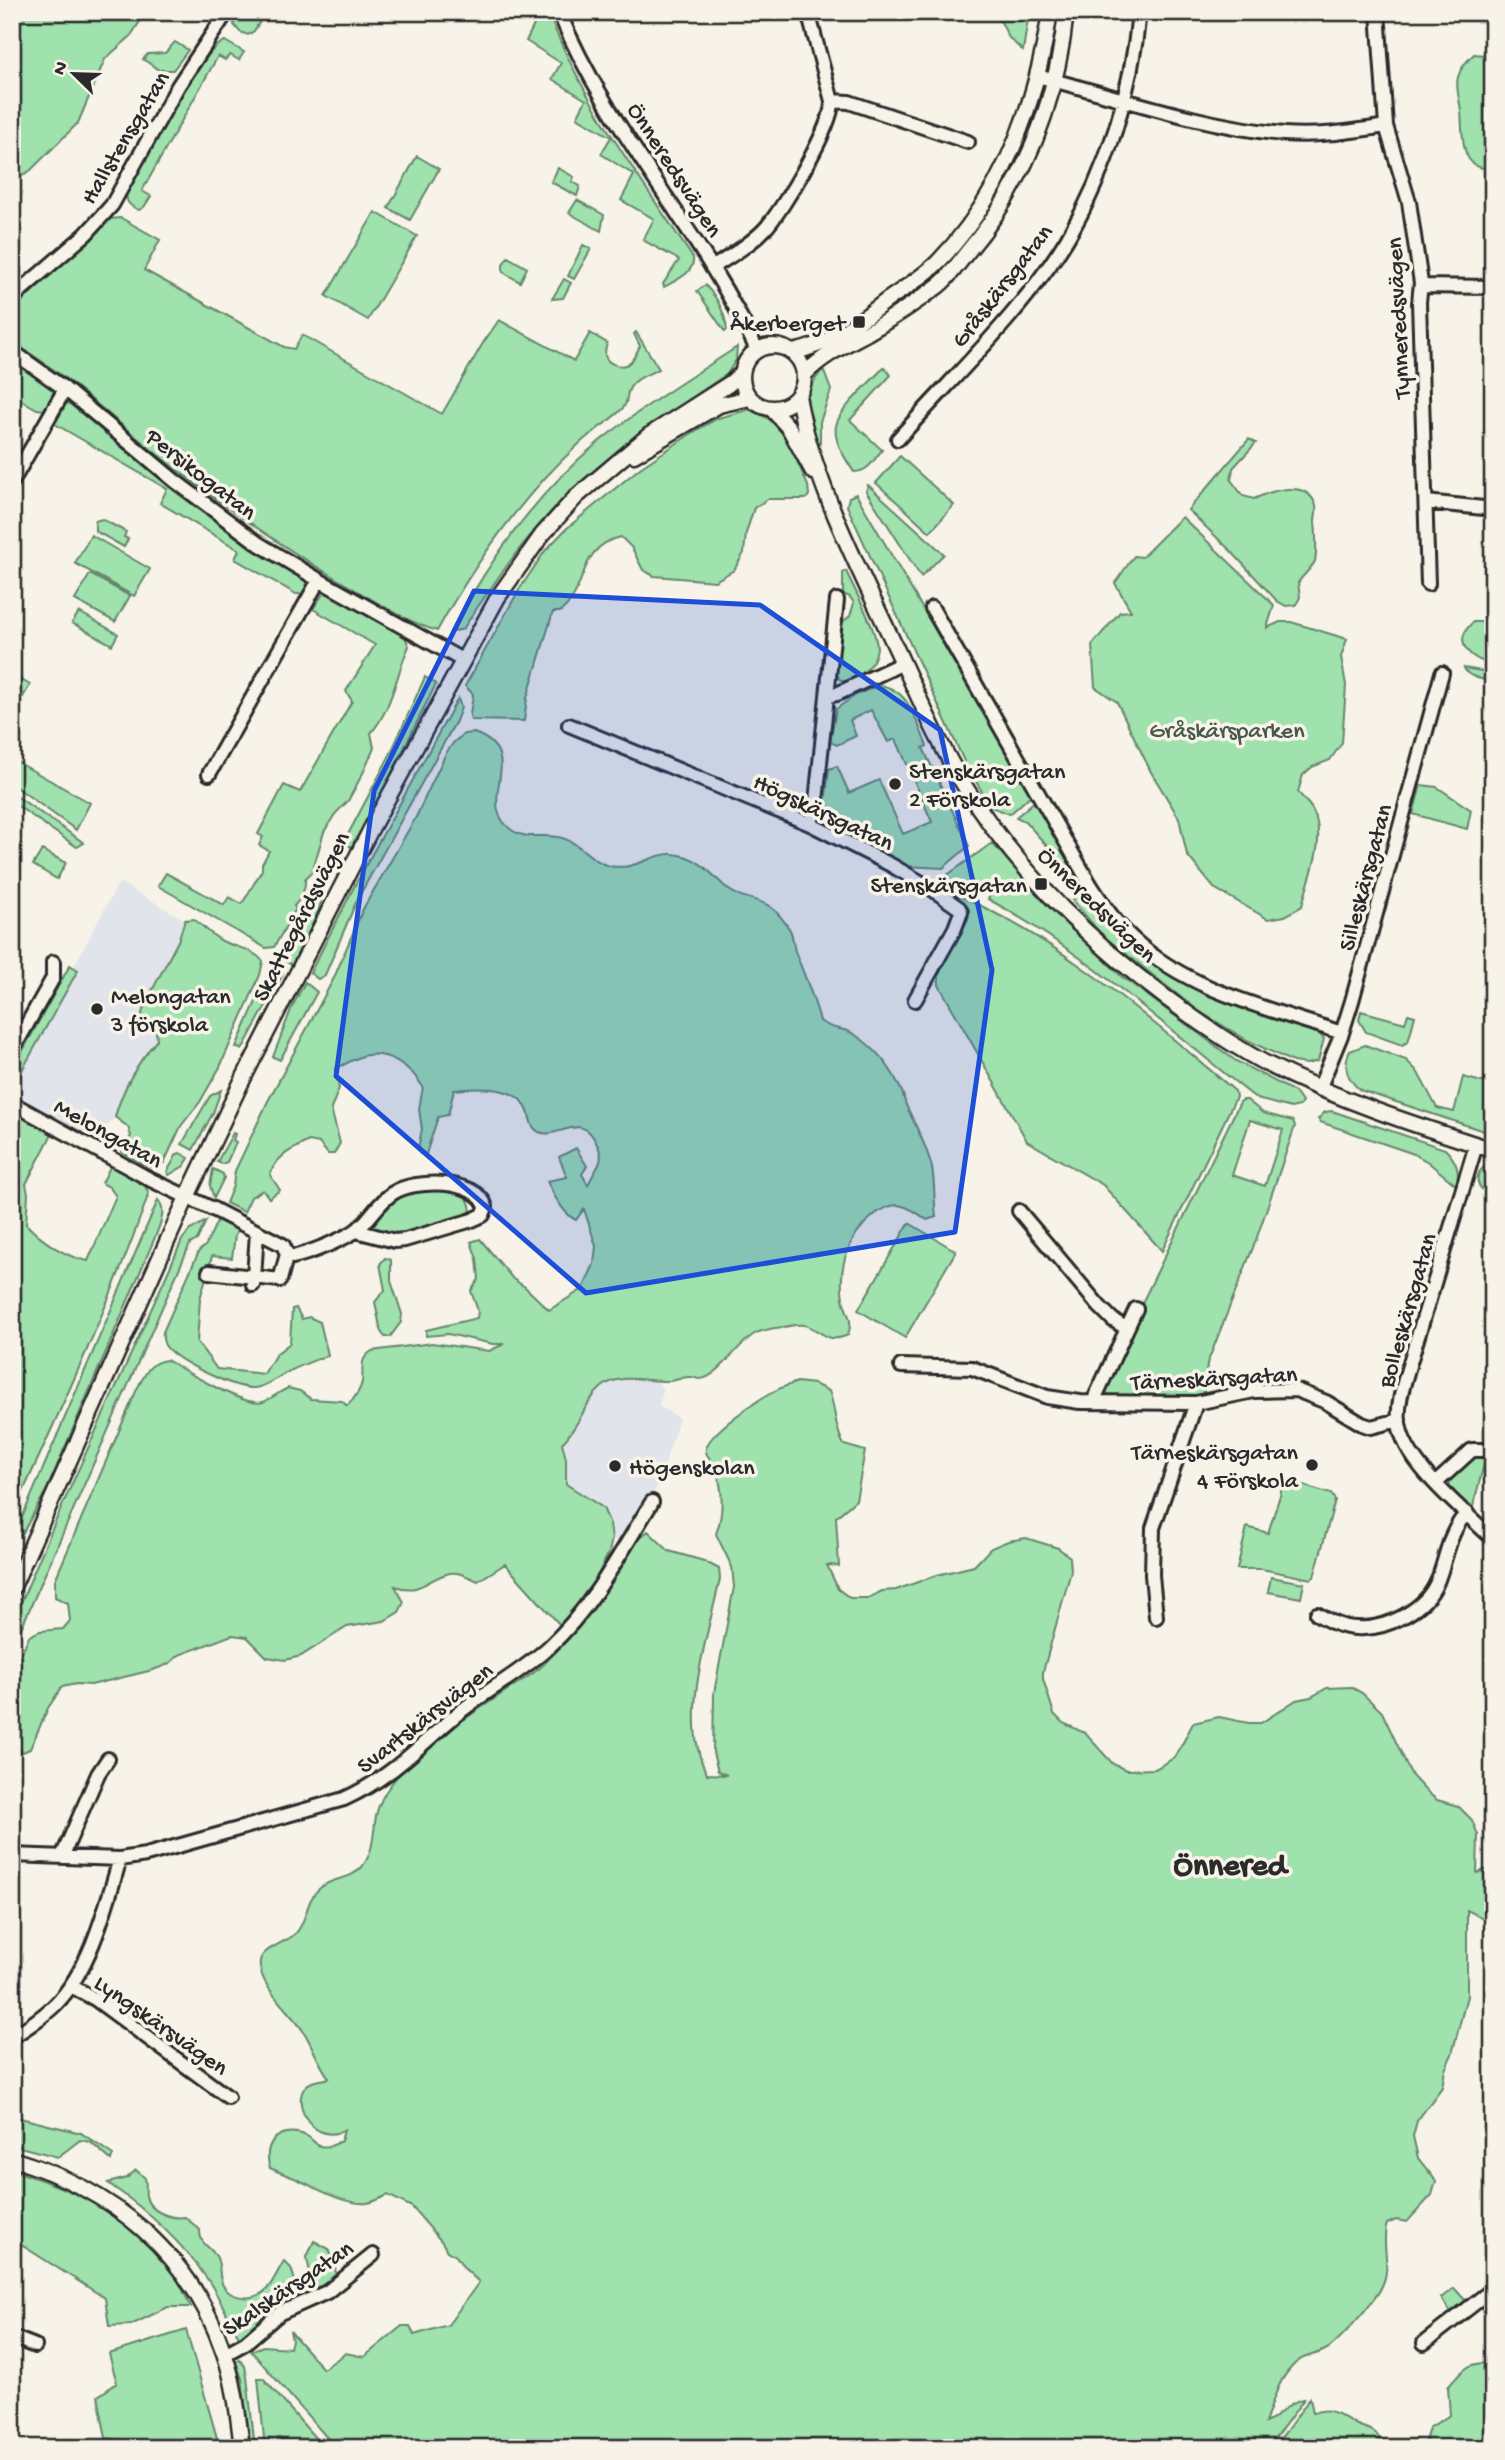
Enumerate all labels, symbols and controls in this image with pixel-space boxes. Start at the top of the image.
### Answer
north arrow [38,38,108,108]
text: N [49,59,75,79]
street label: Hallstensgatan [76,66,178,211]
street label: Önneredsvägen [619,98,728,244]
street label: Gråskärsgatan [947,219,1061,355]
street label: Tynneredsvägen [1382,236,1419,401]
place label: Åkerberget [730,311,847,340]
marker: Åkerberget [851,314,867,330]
street label: Persikogatan [138,423,262,528]
park label: Gråskärsparken [1149,718,1305,747]
place label: Stenskärsgatan 2 Förskola [909,759,1066,816]
street label: Högskärsgatan [748,769,898,860]
marker: Stenskärsgatan 2 Förskola [887,776,903,792]
street label: Silleskärsgatan [1334,801,1401,955]
street label: Skattegårdsvägen [248,827,359,1007]
street label: Önneredsvägen [1030,842,1162,971]
place label: Stenskärsgatan [871,873,1028,902]
marker: Stenskärsgatan [1033,876,1049,892]
place label: Melongatan 3 förskola [110,984,231,1041]
marker: Melongatan 3 förskola [89,1001,105,1017]
street label: Melongatan [48,1093,167,1177]
street label: Bolleskärsgatan [1373,1230,1445,1393]
street label: Tärneskärsgatan [1128,1362,1299,1399]
place label: Tärneskärsgatan 4 Förskola [1129,1440,1299,1497]
place label: Högenskolan [629,1455,755,1484]
marker: Tärneskärsgatan 4 Förskola [1304,1457,1320,1473]
marker: Högenskolan [607,1458,623,1474]
street label: Svartskärsvägen [352,1657,501,1782]
district label: Önnered [1174,1849,1290,1887]
street label: Lyngskärsvägen [87,1970,233,2084]
street label: Skalskärsgatan [218,2235,361,2344]

